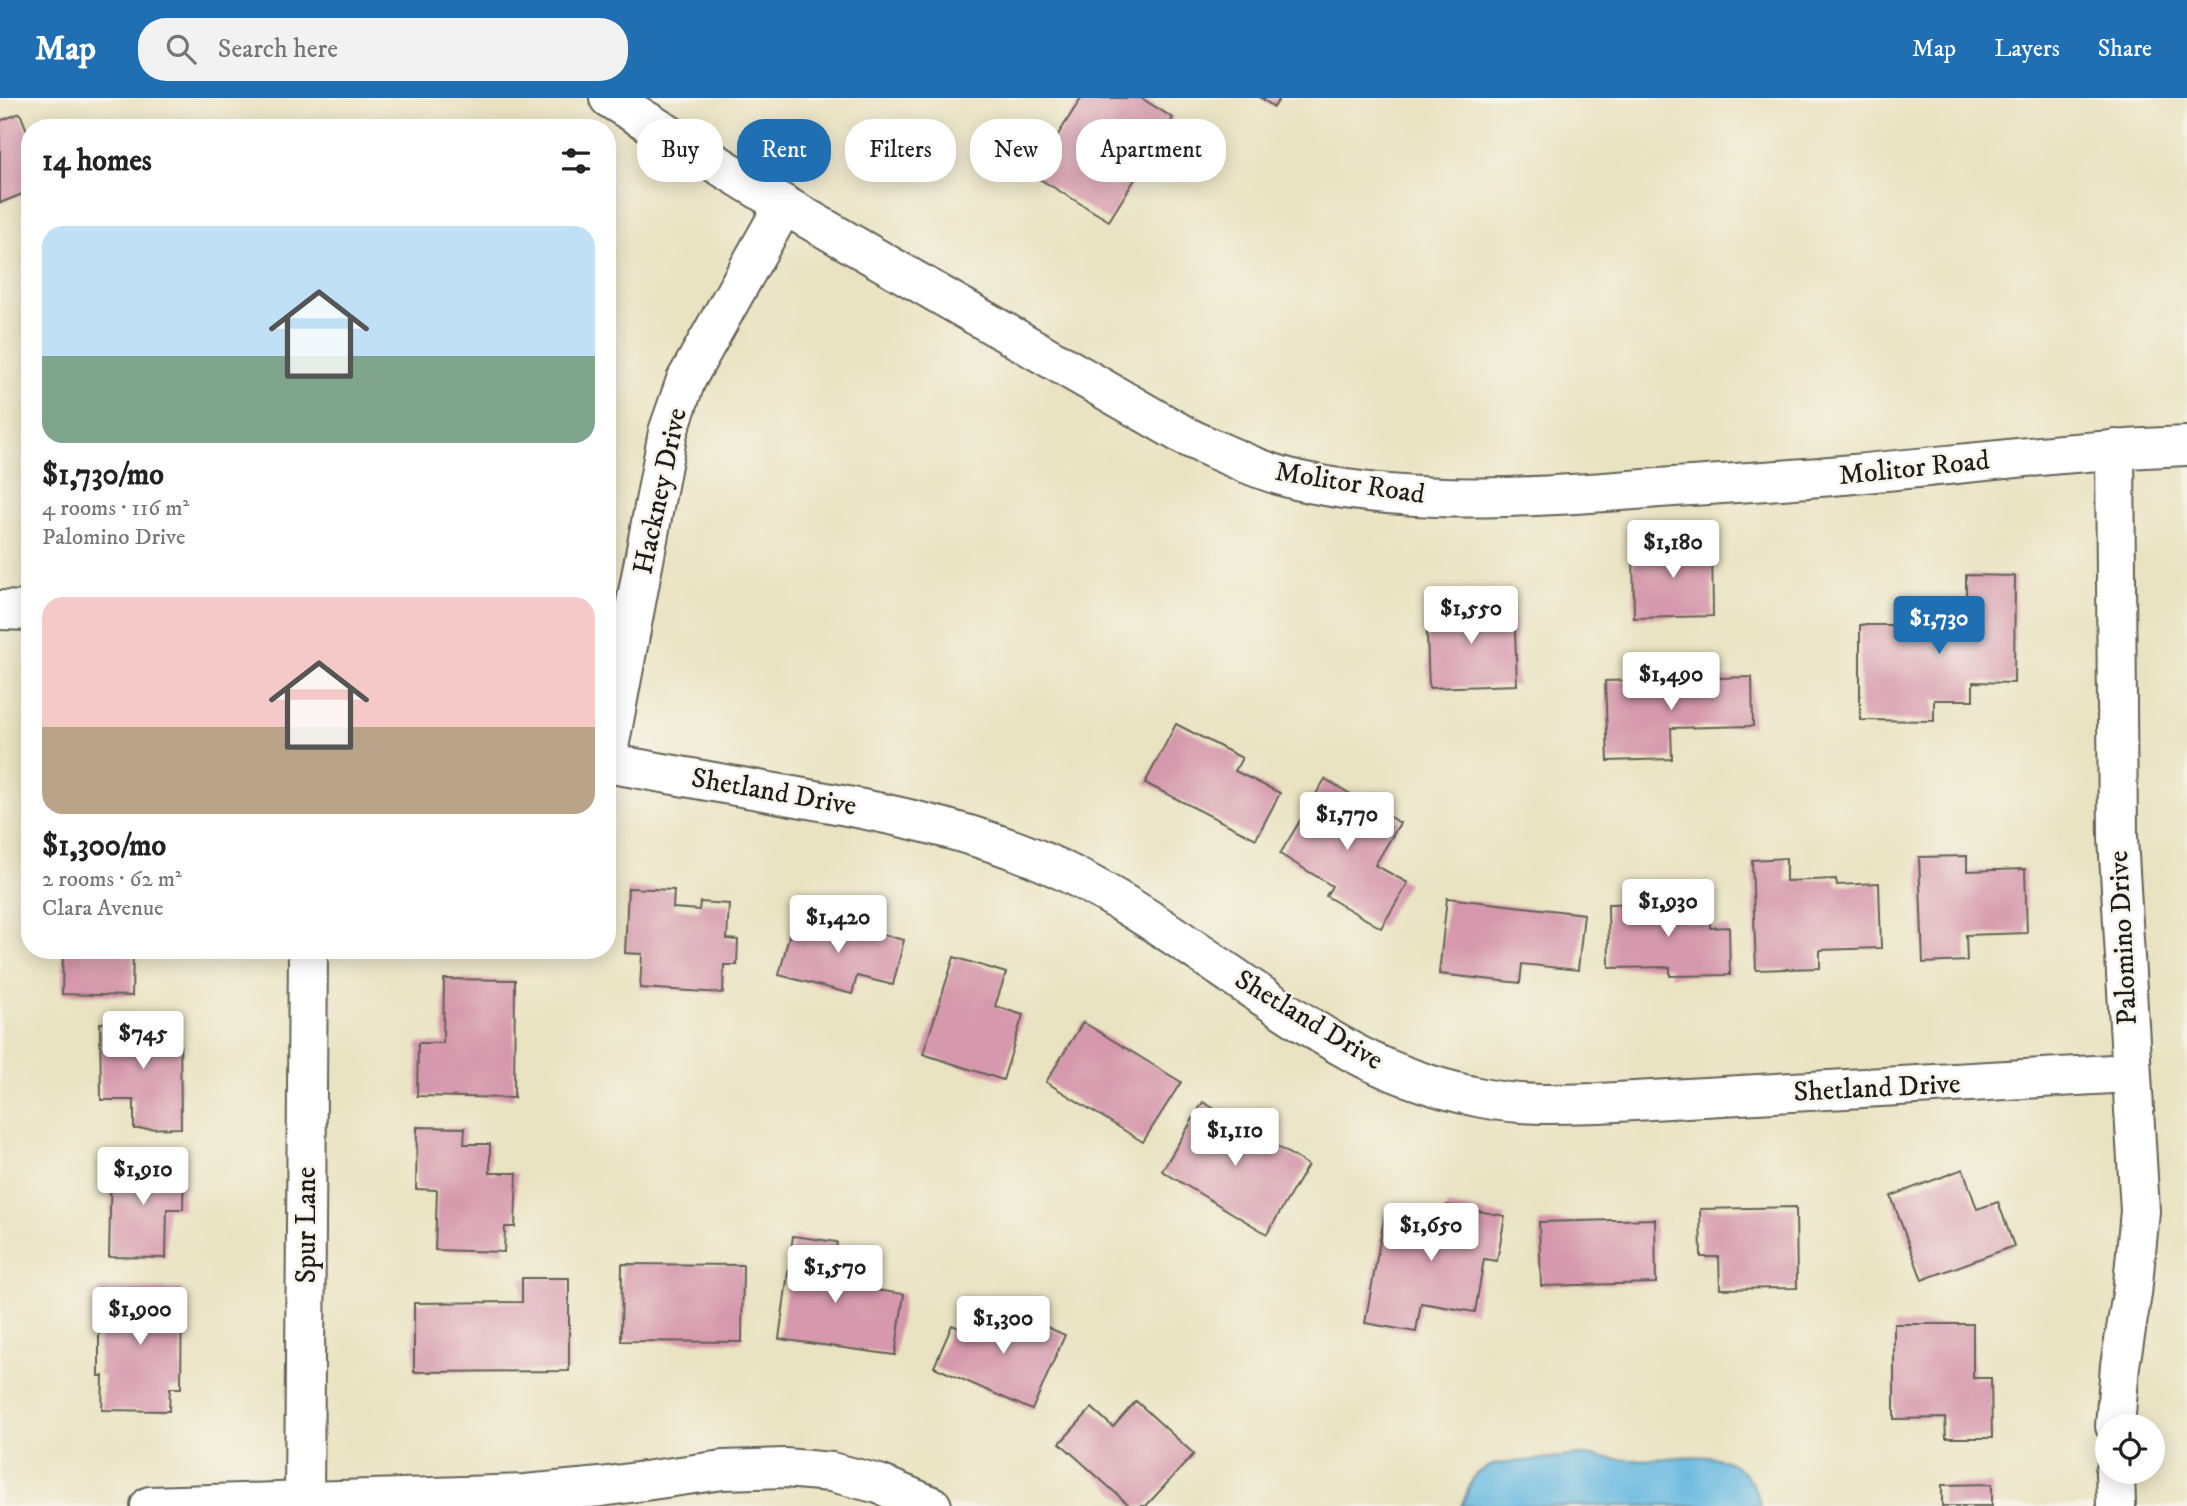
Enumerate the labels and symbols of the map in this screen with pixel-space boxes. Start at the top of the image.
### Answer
street label: Hackney Drive [625,405,695,577]
street label: Molitor Road [1837,443,1991,493]
street label: Molitor Road [1273,454,1427,512]
pin: $1,180 [1616,520,1730,580]
pin: $1,550 [1414,587,1528,646]
pin: $1,730 [1882,596,1996,656]
pin: $1,490 [1614,652,1728,712]
street label: Shetland Drive [689,760,859,824]
pin: $1,770 [1290,792,1404,852]
street label: Palomino Drive [2101,850,2145,1026]
pin: $1,930 [1611,880,1725,939]
pin: $1,420 [781,896,895,955]
street label: Shetland Drive [1228,962,1390,1078]
pin: $745 [102,1012,184,1071]
street label: Shetland Drive [1793,1066,1961,1110]
pin: $1,110 [1178,1108,1292,1168]
pin: $1,910 [86,1148,200,1207]
street label: Spur Lane [289,1167,324,1283]
pin: $1,650 [1374,1204,1488,1263]
pin: $1,570 [778,1246,892,1305]
pin: $1,900 [83,1288,197,1347]
pin: $1,300 [946,1296,1060,1356]

